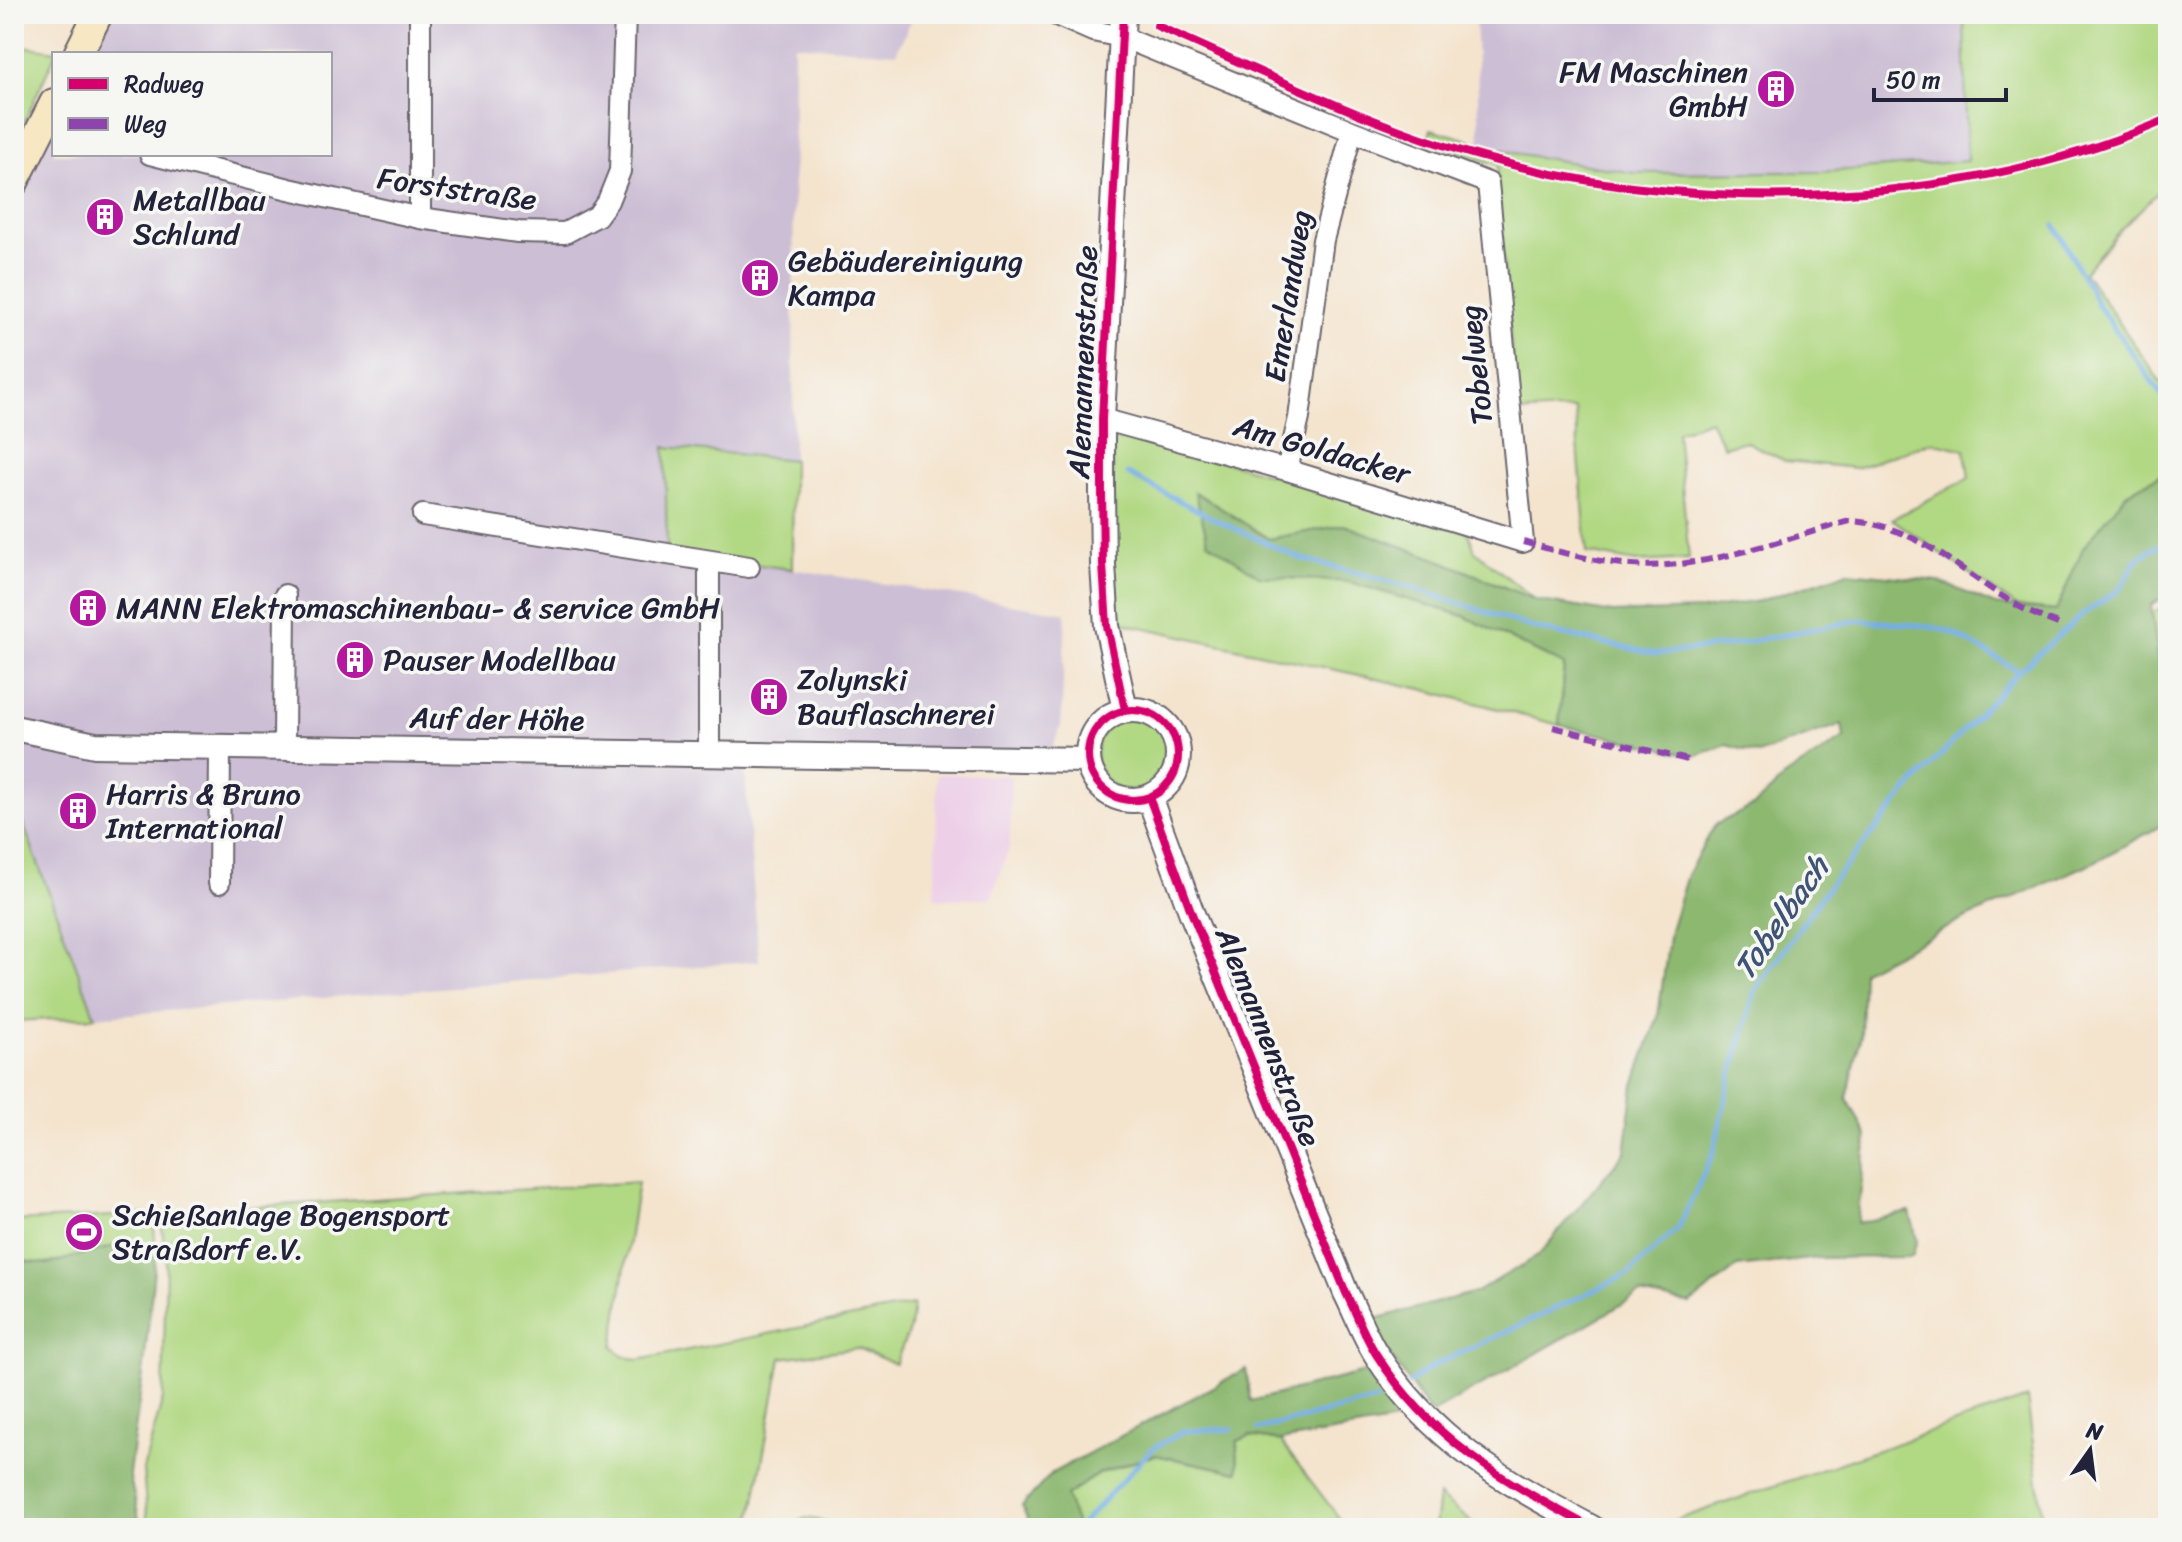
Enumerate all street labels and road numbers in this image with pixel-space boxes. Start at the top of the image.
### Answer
street label: Forststraße [374,151,540,227]
street label: Emerlandweg [1248,206,1328,386]
street label: Alemannenstraße [1052,244,1114,481]
street label: Tobelweg [1443,303,1509,427]
street label: Am Goldacker [1226,399,1418,501]
street label: Auf der Höhe [408,690,585,748]
street label: Alemannenstraße [1199,918,1337,1155]

